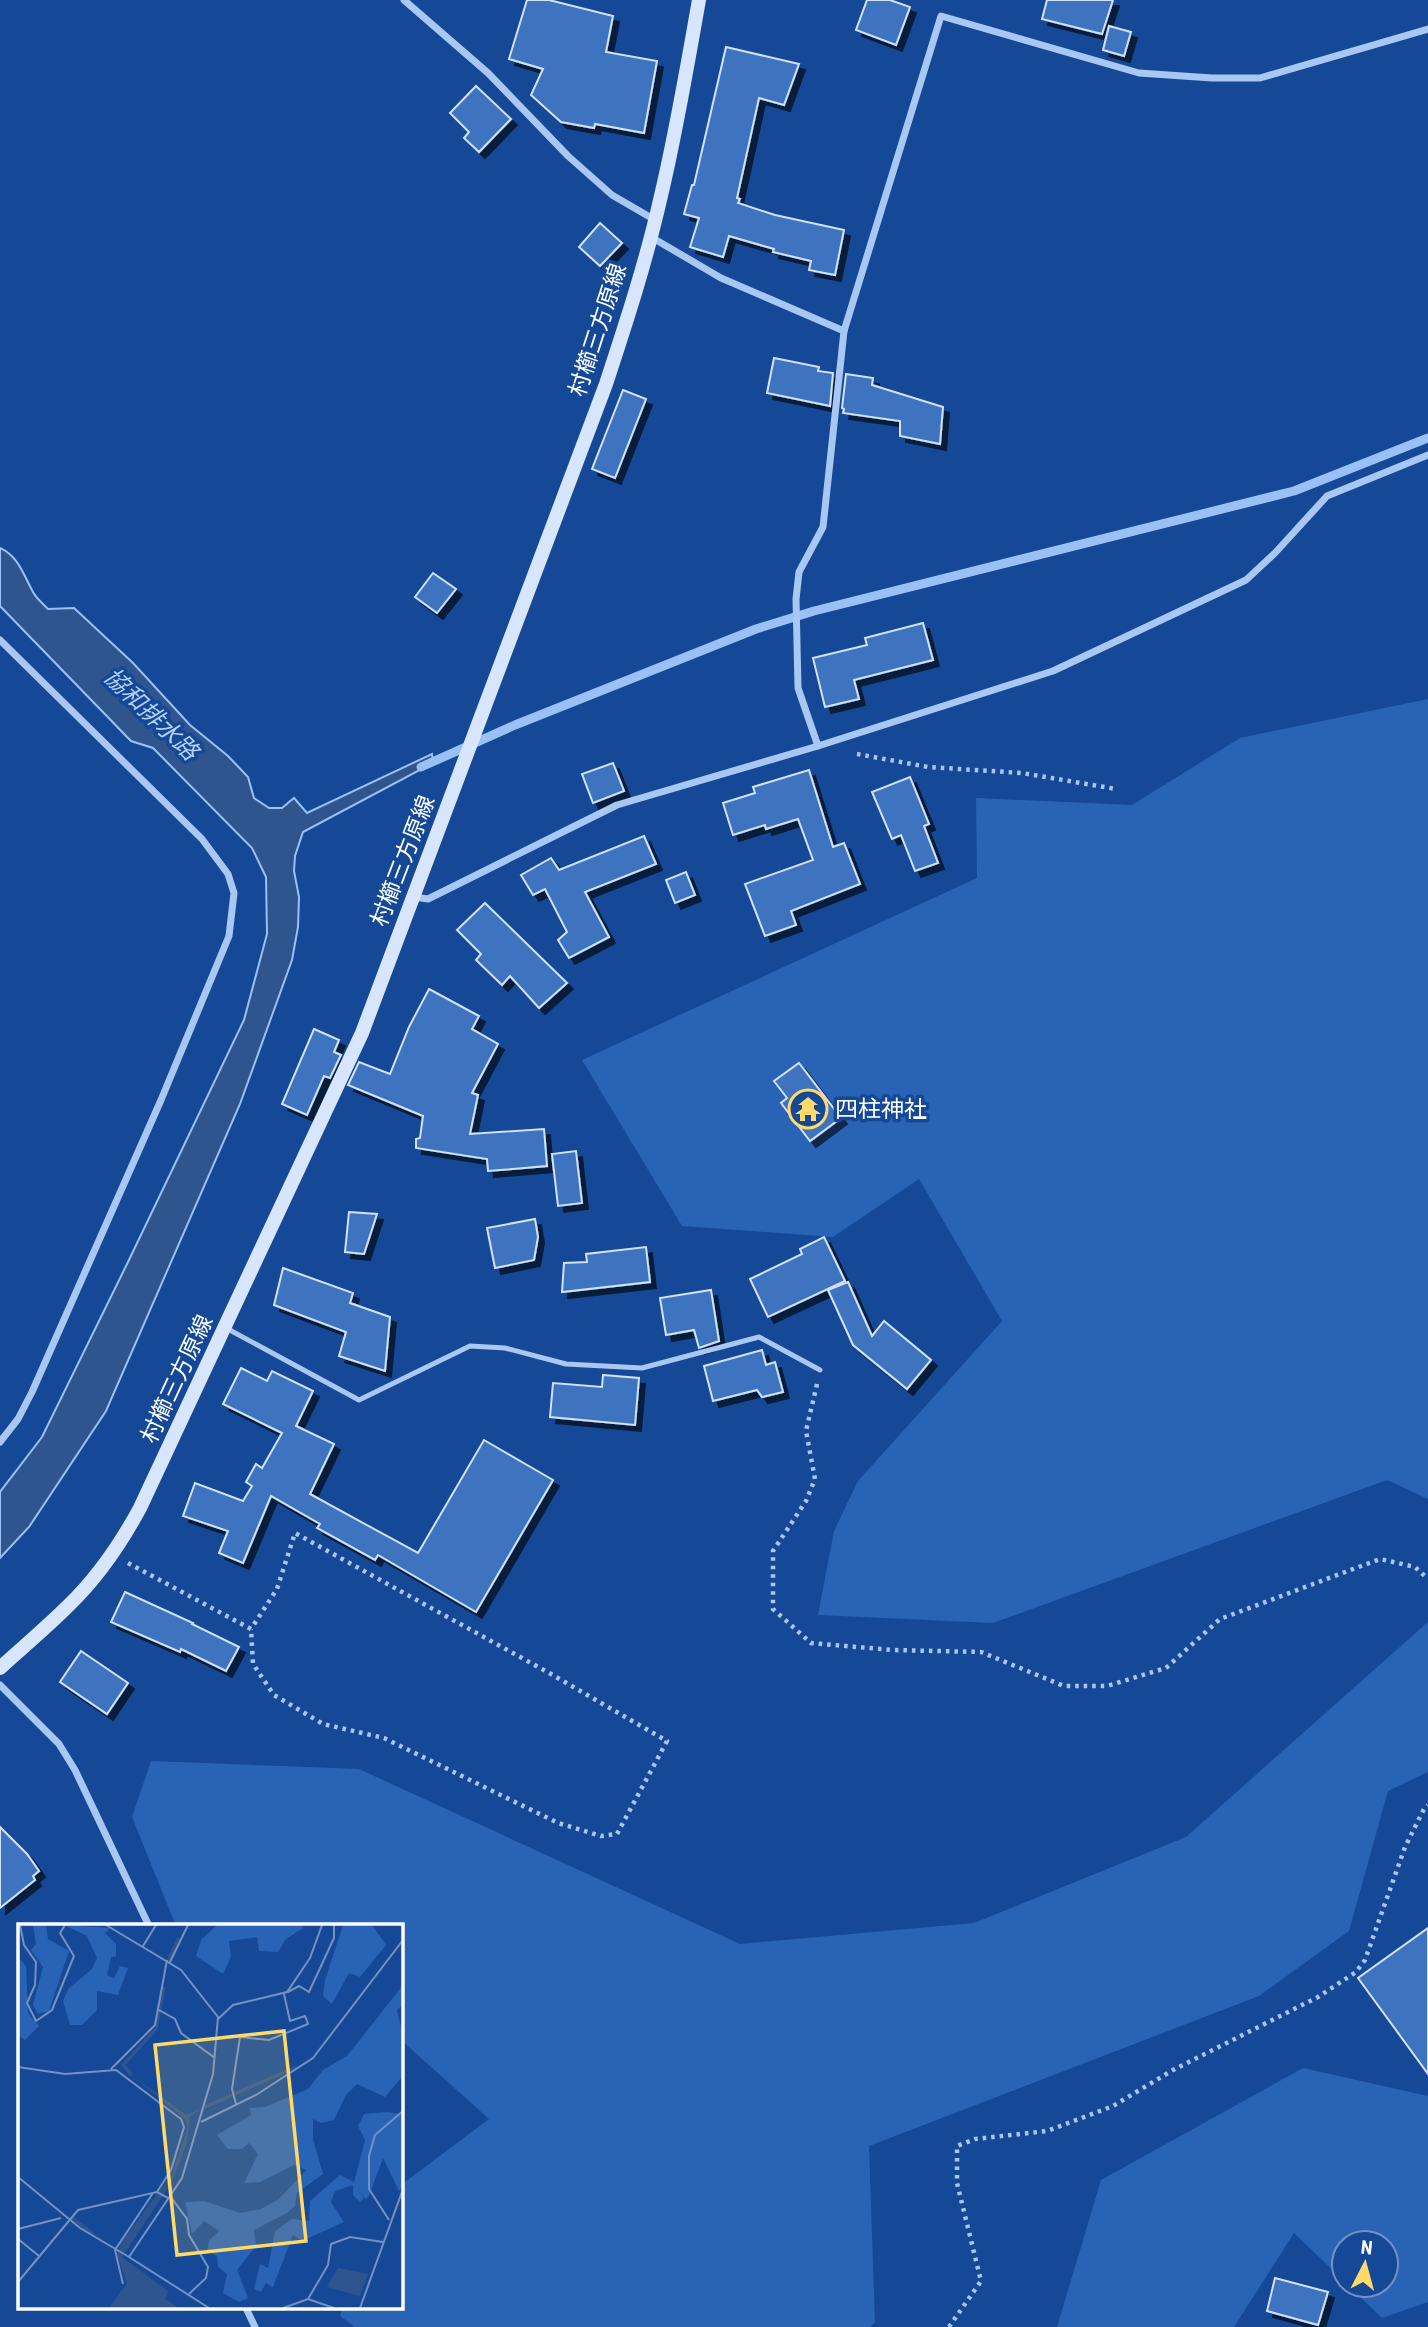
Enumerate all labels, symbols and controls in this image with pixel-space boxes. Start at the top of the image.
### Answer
street label: 村櫛三方原線 [564,260,632,400]
water label: 協和排水路 [98,662,205,767]
street label: 村櫛三方原線 [366,792,440,930]
temple icon: 四柱神社 [787,1088,829,1130]
place label: 四柱神社 [835,1096,927,1123]
street label: 村櫛三方原線 [136,1311,218,1447]
inset map [18,1924,402,2310]
north arrow [1330,2229,1400,2299]
text: N [1360,2236,1374,2260]

